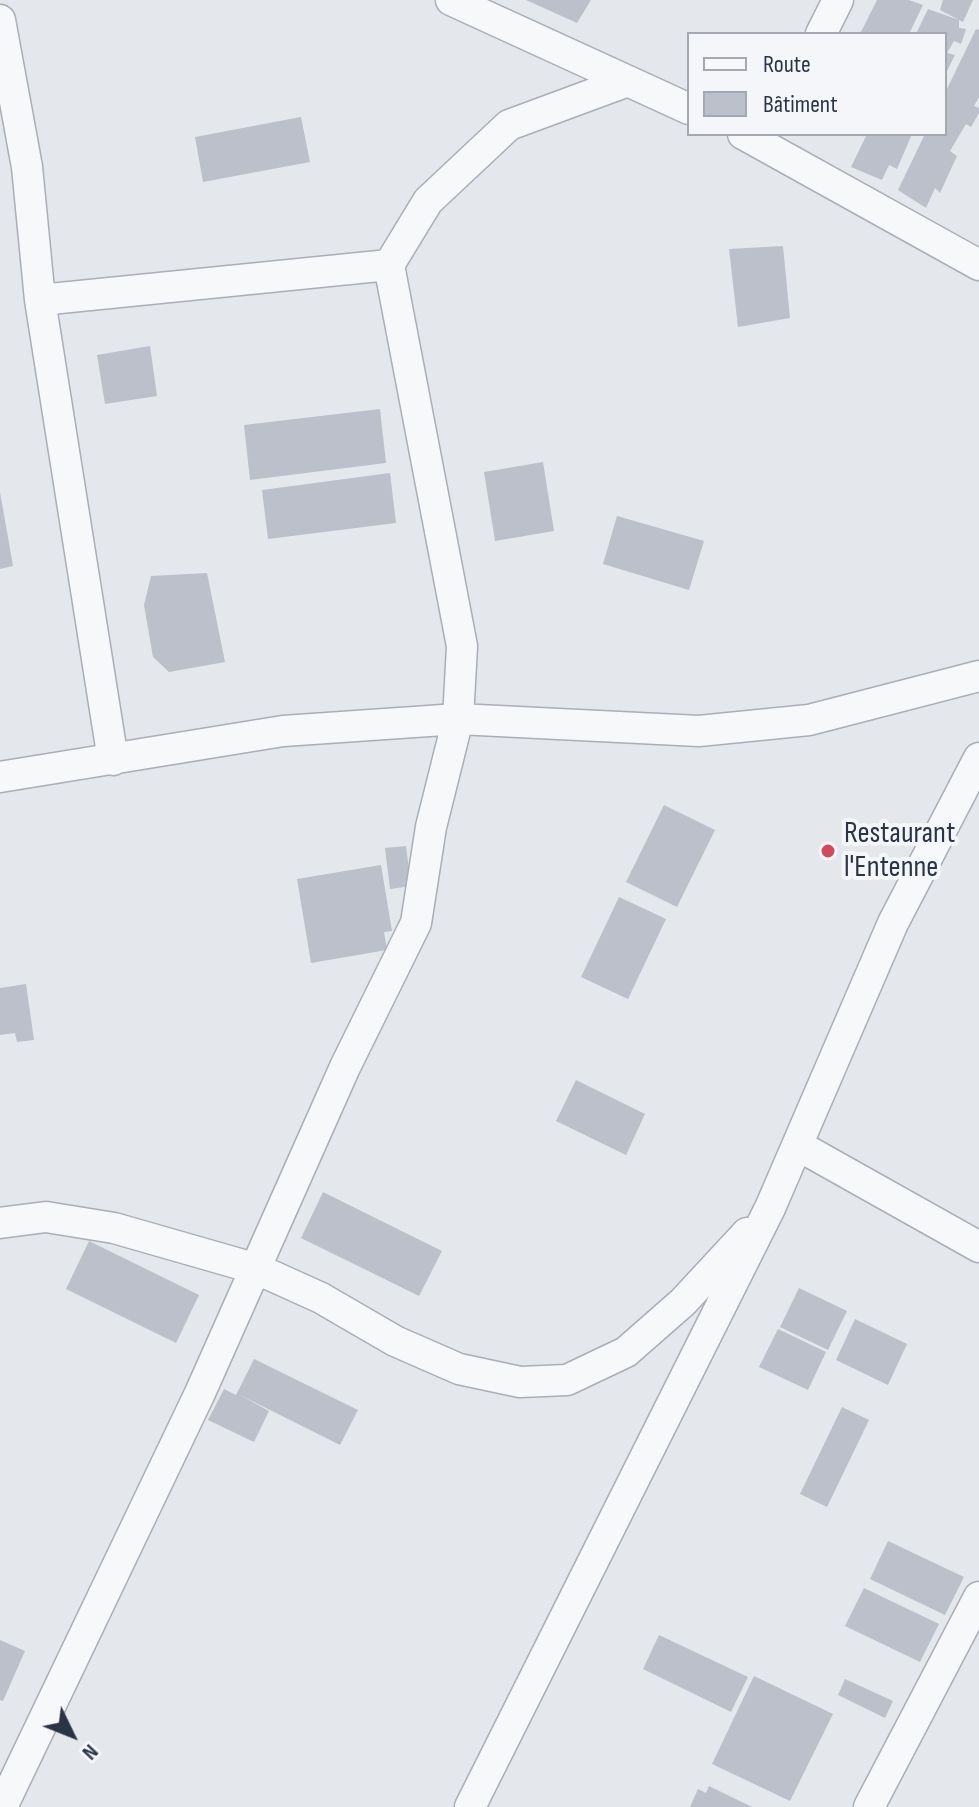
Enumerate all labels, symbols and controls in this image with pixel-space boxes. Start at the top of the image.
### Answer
legend [687,32,947,136]
text: Route [763,50,811,79]
text: Bâtiment [763,90,838,119]
place label: Restaurant l'Entenne [844,816,955,886]
marker: Restaurant l'Entenne [819,842,837,860]
north arrow [32,1695,112,1775]
text: N [76,1738,104,1765]

